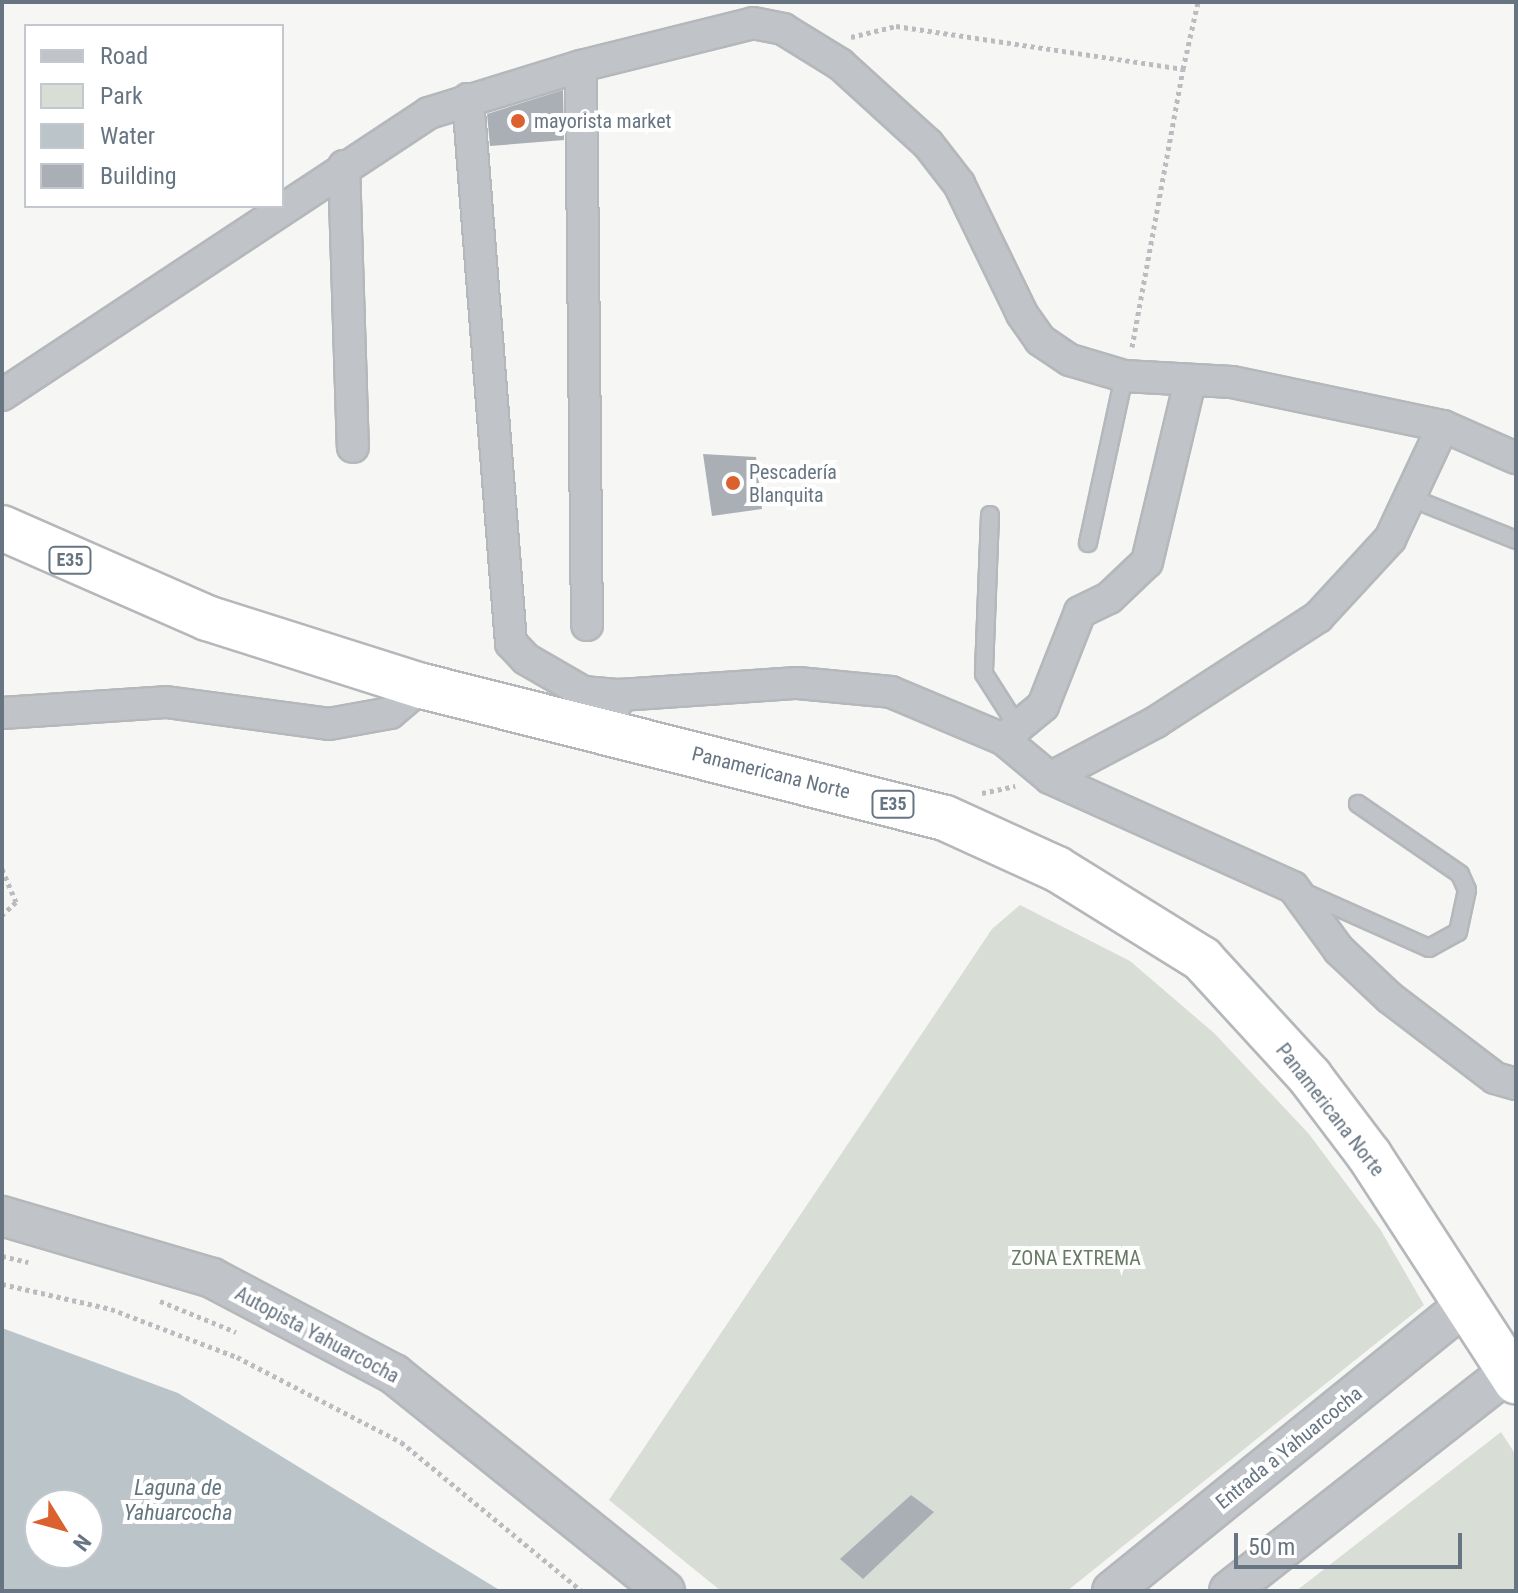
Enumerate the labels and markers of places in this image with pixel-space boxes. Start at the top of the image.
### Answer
place label: mayorista market [534,109,671,133]
marker: mayorista market [509,112,527,130]
place label: Pescadería Blanquita [749,460,837,507]
marker: Pescadería Blanquita [724,474,742,492]

